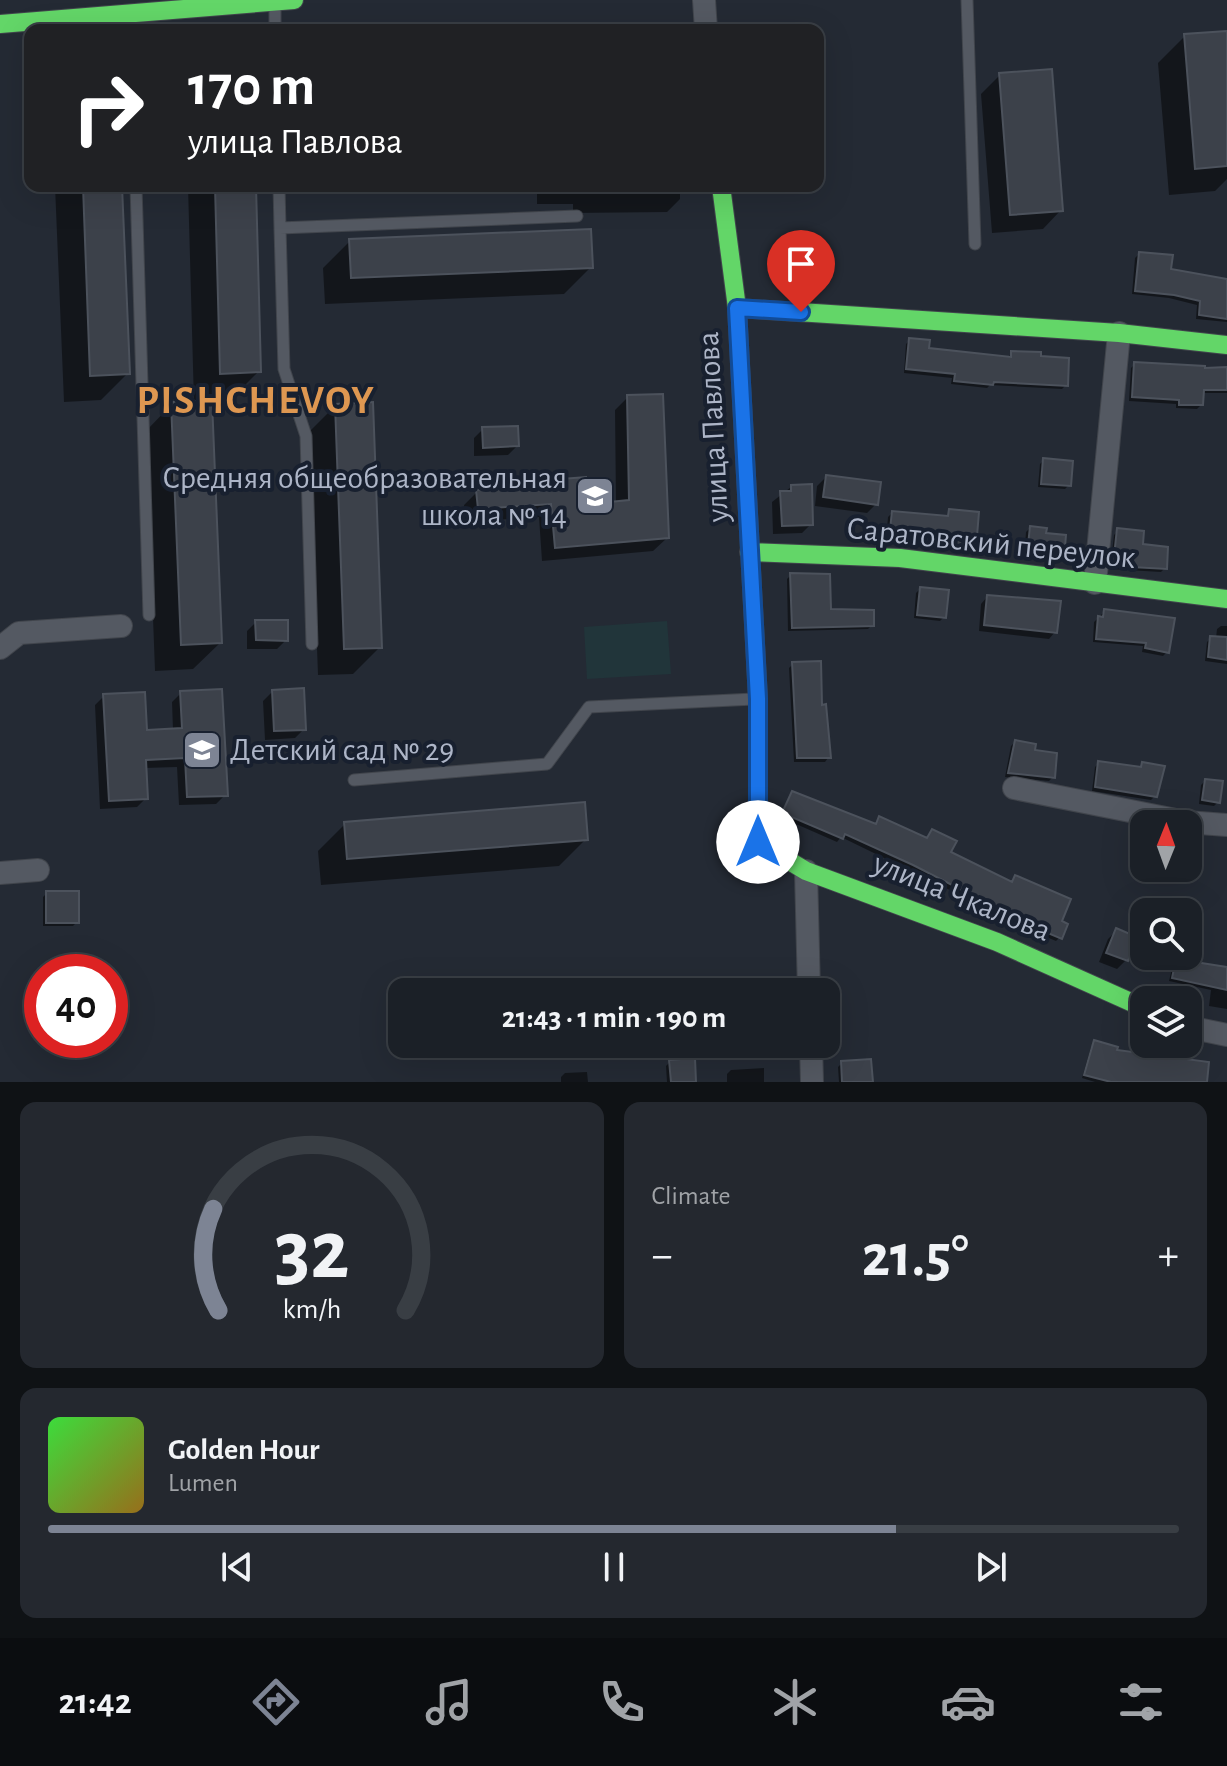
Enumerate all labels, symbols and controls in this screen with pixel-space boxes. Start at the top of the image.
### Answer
icon: right [56,56,160,160]
text: 170 m [188,59,315,115]
text: улица Павлова [188,124,403,160]
pin [767,230,835,312]
icon: arrive [779,242,823,286]
street label: улица Павлова [692,331,734,524]
district label: PISHCHEVOY [136,381,376,421]
place label: Средняя общеобразовательная школа № 14 [162,462,567,531]
school or university icon: Средняя общеобразовательная школа № 14 [574,475,616,517]
street label: Саратовский переулок [845,512,1137,574]
school or university icon: Детский сад № 29 [181,729,223,771]
place label: Детский сад № 29 [230,734,454,766]
position arrow [716,800,800,884]
north arrow [1130,810,1202,882]
map controls [1130,810,1202,1058]
street label: улица Чкалова [868,847,1055,947]
button: search [1130,898,1202,970]
speed limit sign: 40 [24,954,128,1058]
button: layers [1130,986,1202,1058]
text: 21:43 · 1 min · 190 m [502,1003,726,1033]
text: Climate [652,1183,730,1209]
text: 32 [274,1210,349,1294]
text: 21.5° [862,1227,969,1287]
text: − [652,1234,673,1278]
text: + [1158,1234,1179,1278]
text: km/h [282,1295,341,1324]
text: Golden Hour [168,1435,320,1465]
text: Lumen [168,1470,238,1496]
icon: previous [215,1545,259,1589]
icon: pause [592,1545,636,1589]
icon: next [969,1545,1013,1589]
icon: directions [248,1674,304,1730]
icon: music [421,1674,477,1730]
icon: phone [594,1674,650,1730]
icon: climate [767,1674,823,1730]
icon: car [940,1674,996,1730]
icon: filters [1113,1674,1169,1730]
text: 21:42 [58,1684,132,1720]

